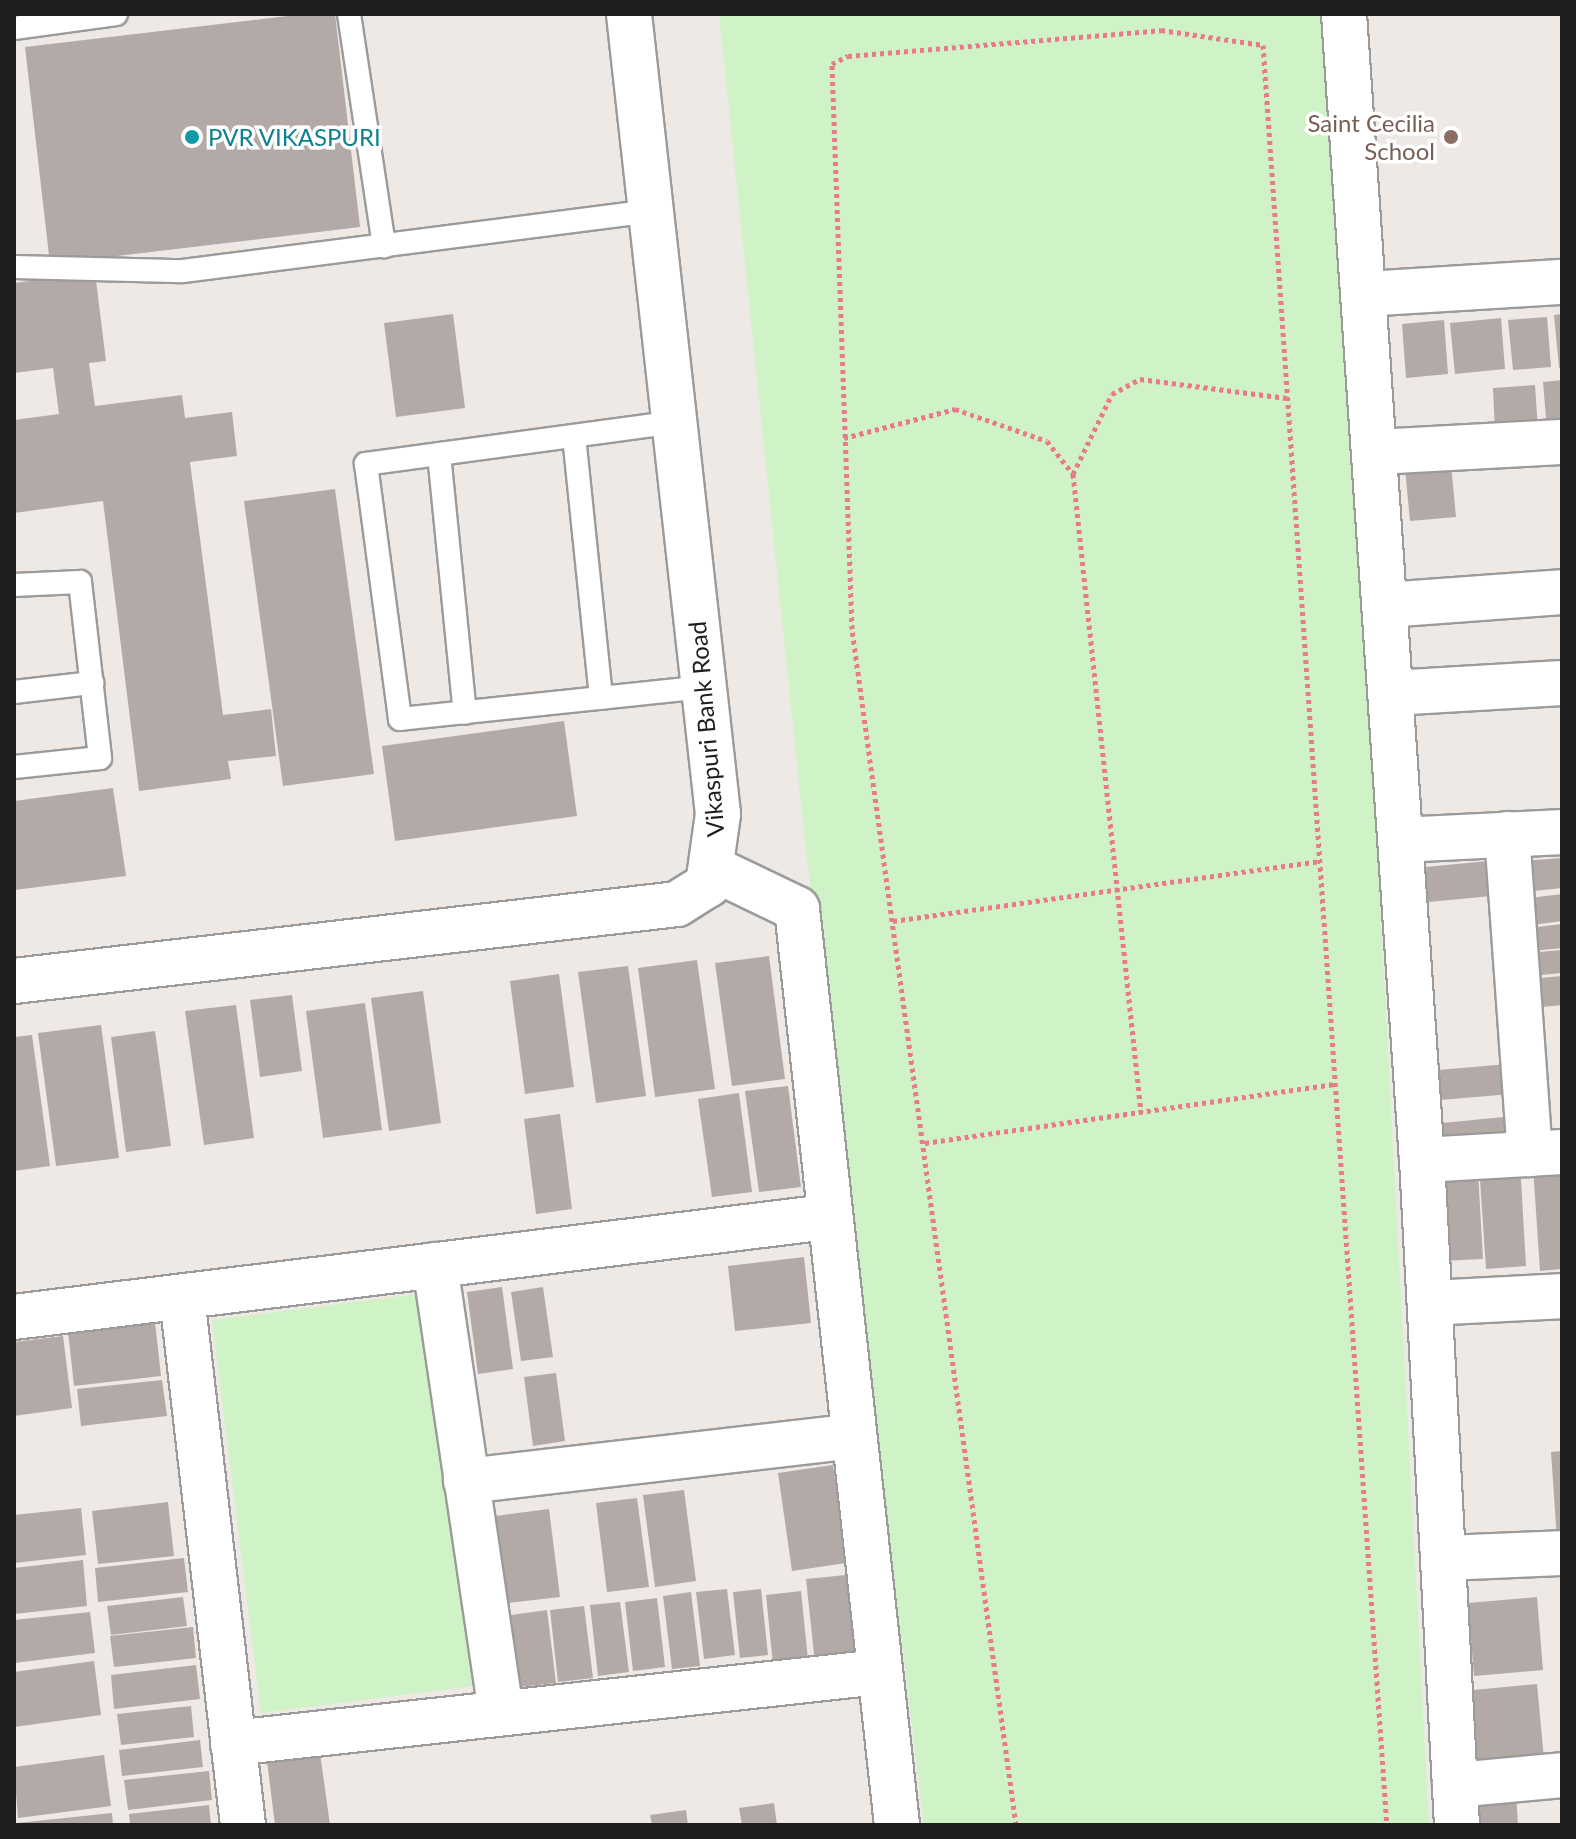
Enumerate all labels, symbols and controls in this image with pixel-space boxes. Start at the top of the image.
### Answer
place label: Saint Cecilia School [1307,109,1435,165]
place label: PVR VIKASPURI [208,123,382,151]
marker: PVR VIKASPURI [183,128,201,146]
marker: Saint Cecilia School [1442,128,1460,146]
street label: Vikaspuri Bank Road [682,620,730,838]

